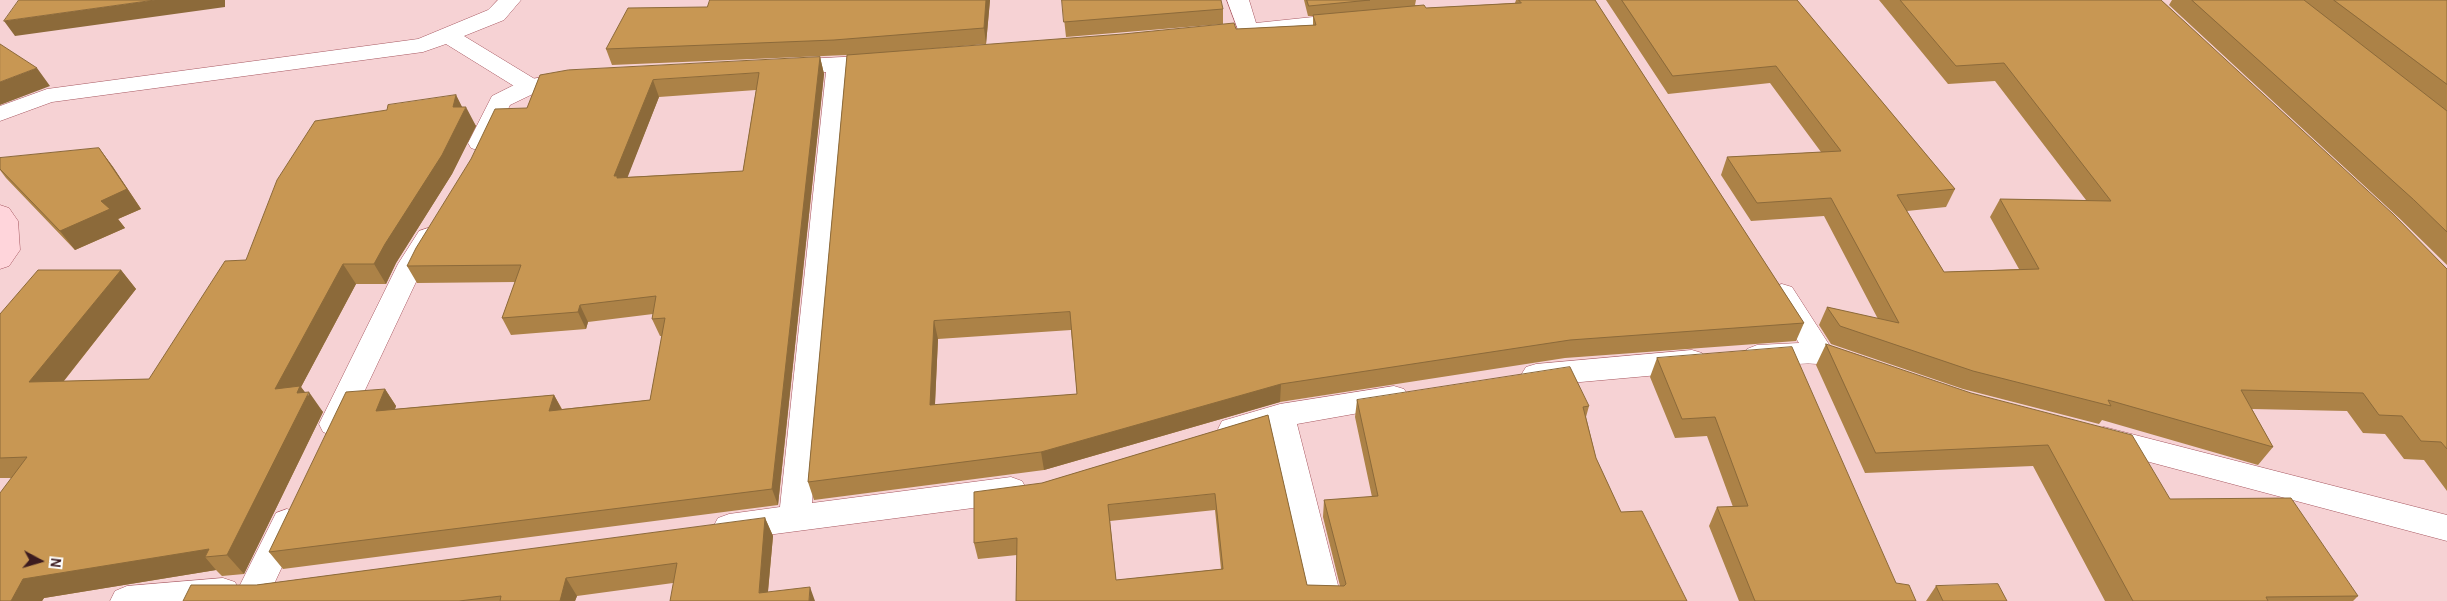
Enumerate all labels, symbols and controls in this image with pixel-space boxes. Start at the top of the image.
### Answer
north arrow [15,536,65,586]
text: N [47,557,62,568]

